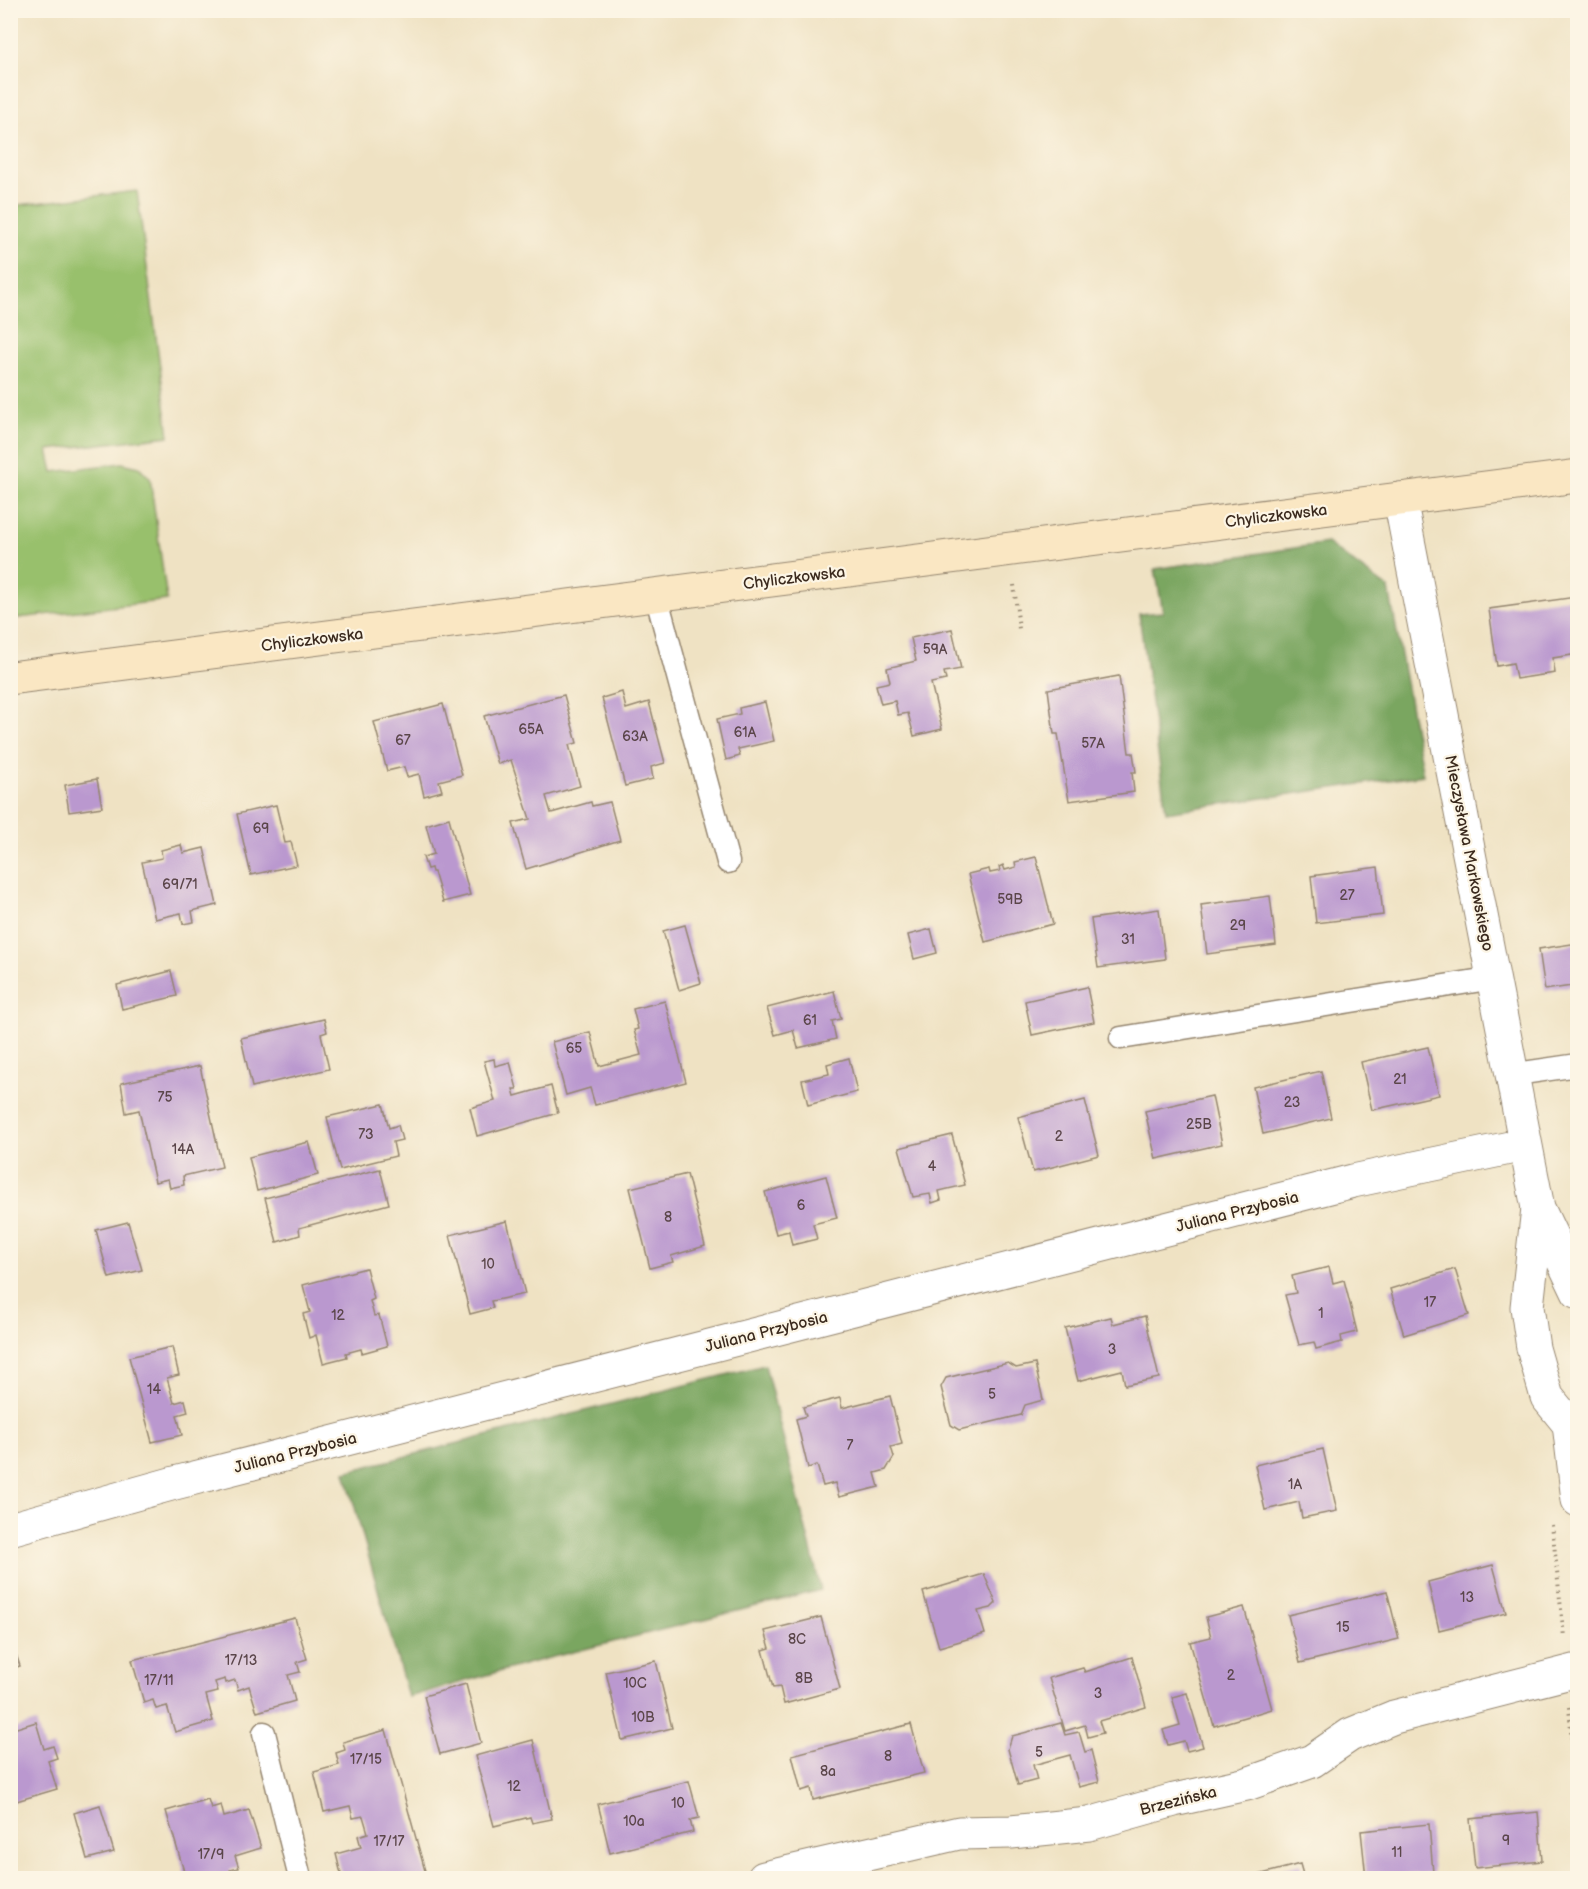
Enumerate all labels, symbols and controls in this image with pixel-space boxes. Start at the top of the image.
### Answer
street label: Chyliczkowska [1224,501,1328,532]
street label: Chyliczkowska [742,563,846,594]
street label: Chyliczkowska [260,625,364,656]
house number: 59A [923,641,948,658]
house number: 65A [518,721,544,738]
house number: 61A [734,724,757,741]
house number: 63A [622,728,648,745]
house number: 67 [395,732,411,749]
house number: 57A [1081,735,1105,752]
street label: Mieczysława Markowskiego [1440,754,1497,953]
house number: 69 [253,820,269,837]
house number: 69/71 [162,876,198,893]
house number: 27 [1339,887,1355,904]
house number: 59B [997,891,1023,908]
house number: 29 [1230,917,1246,934]
house number: 31 [1121,931,1135,948]
house number: 61 [803,1012,817,1029]
house number: 65 [566,1040,582,1057]
house number: 21 [1393,1071,1407,1088]
house number: 75 [158,1089,172,1106]
house number: 23 [1284,1094,1300,1111]
house number: 25B [1186,1116,1212,1133]
house number: 73 [358,1126,374,1143]
house number: 2 [1055,1128,1064,1145]
house number: 14A [172,1141,195,1158]
house number: 4 [928,1158,937,1175]
street label: Juliana Przybosia [1174,1188,1301,1237]
house number: 6 [797,1197,806,1214]
house number: 8 [664,1209,672,1226]
house number: 10 [481,1256,495,1273]
house number: 17 [1424,1294,1436,1311]
house number: 1 [1318,1305,1324,1322]
house number: 12 [331,1307,346,1324]
street label: Juliana Przybosia [703,1308,830,1357]
house number: 3 [1108,1341,1116,1358]
house number: 14 [147,1381,161,1398]
house number: 5 [988,1386,996,1403]
street label: Juliana Przybosia [232,1429,359,1478]
house number: 7 [847,1437,854,1454]
house number: 1A [1288,1476,1302,1493]
house number: 13 [1460,1589,1474,1606]
house number: 15 [1336,1619,1350,1636]
house number: 8C [788,1631,806,1648]
house number: 17/13 [225,1652,257,1669]
house number: 2 [1227,1667,1236,1684]
house number: 8B [795,1670,813,1687]
house number: 17/11 [144,1672,174,1689]
house number: 10C [623,1675,647,1692]
house number: 3 [1094,1685,1102,1702]
house number: 10B [631,1709,655,1726]
house number: 5 [1035,1744,1043,1761]
house number: 8 [884,1748,892,1765]
house number: 17/15 [350,1751,382,1768]
house number: 8a [820,1763,836,1780]
house number: 12 [507,1778,522,1795]
street label: Brzezińska [1138,1783,1219,1820]
house number: 10 [671,1795,685,1812]
house number: 10a [623,1813,645,1830]
house number: 9 [1502,1832,1510,1849]
house number: 17/17 [374,1833,405,1850]
house number: 11 [1392,1844,1402,1861]
house number: 17/9 [198,1846,224,1863]

